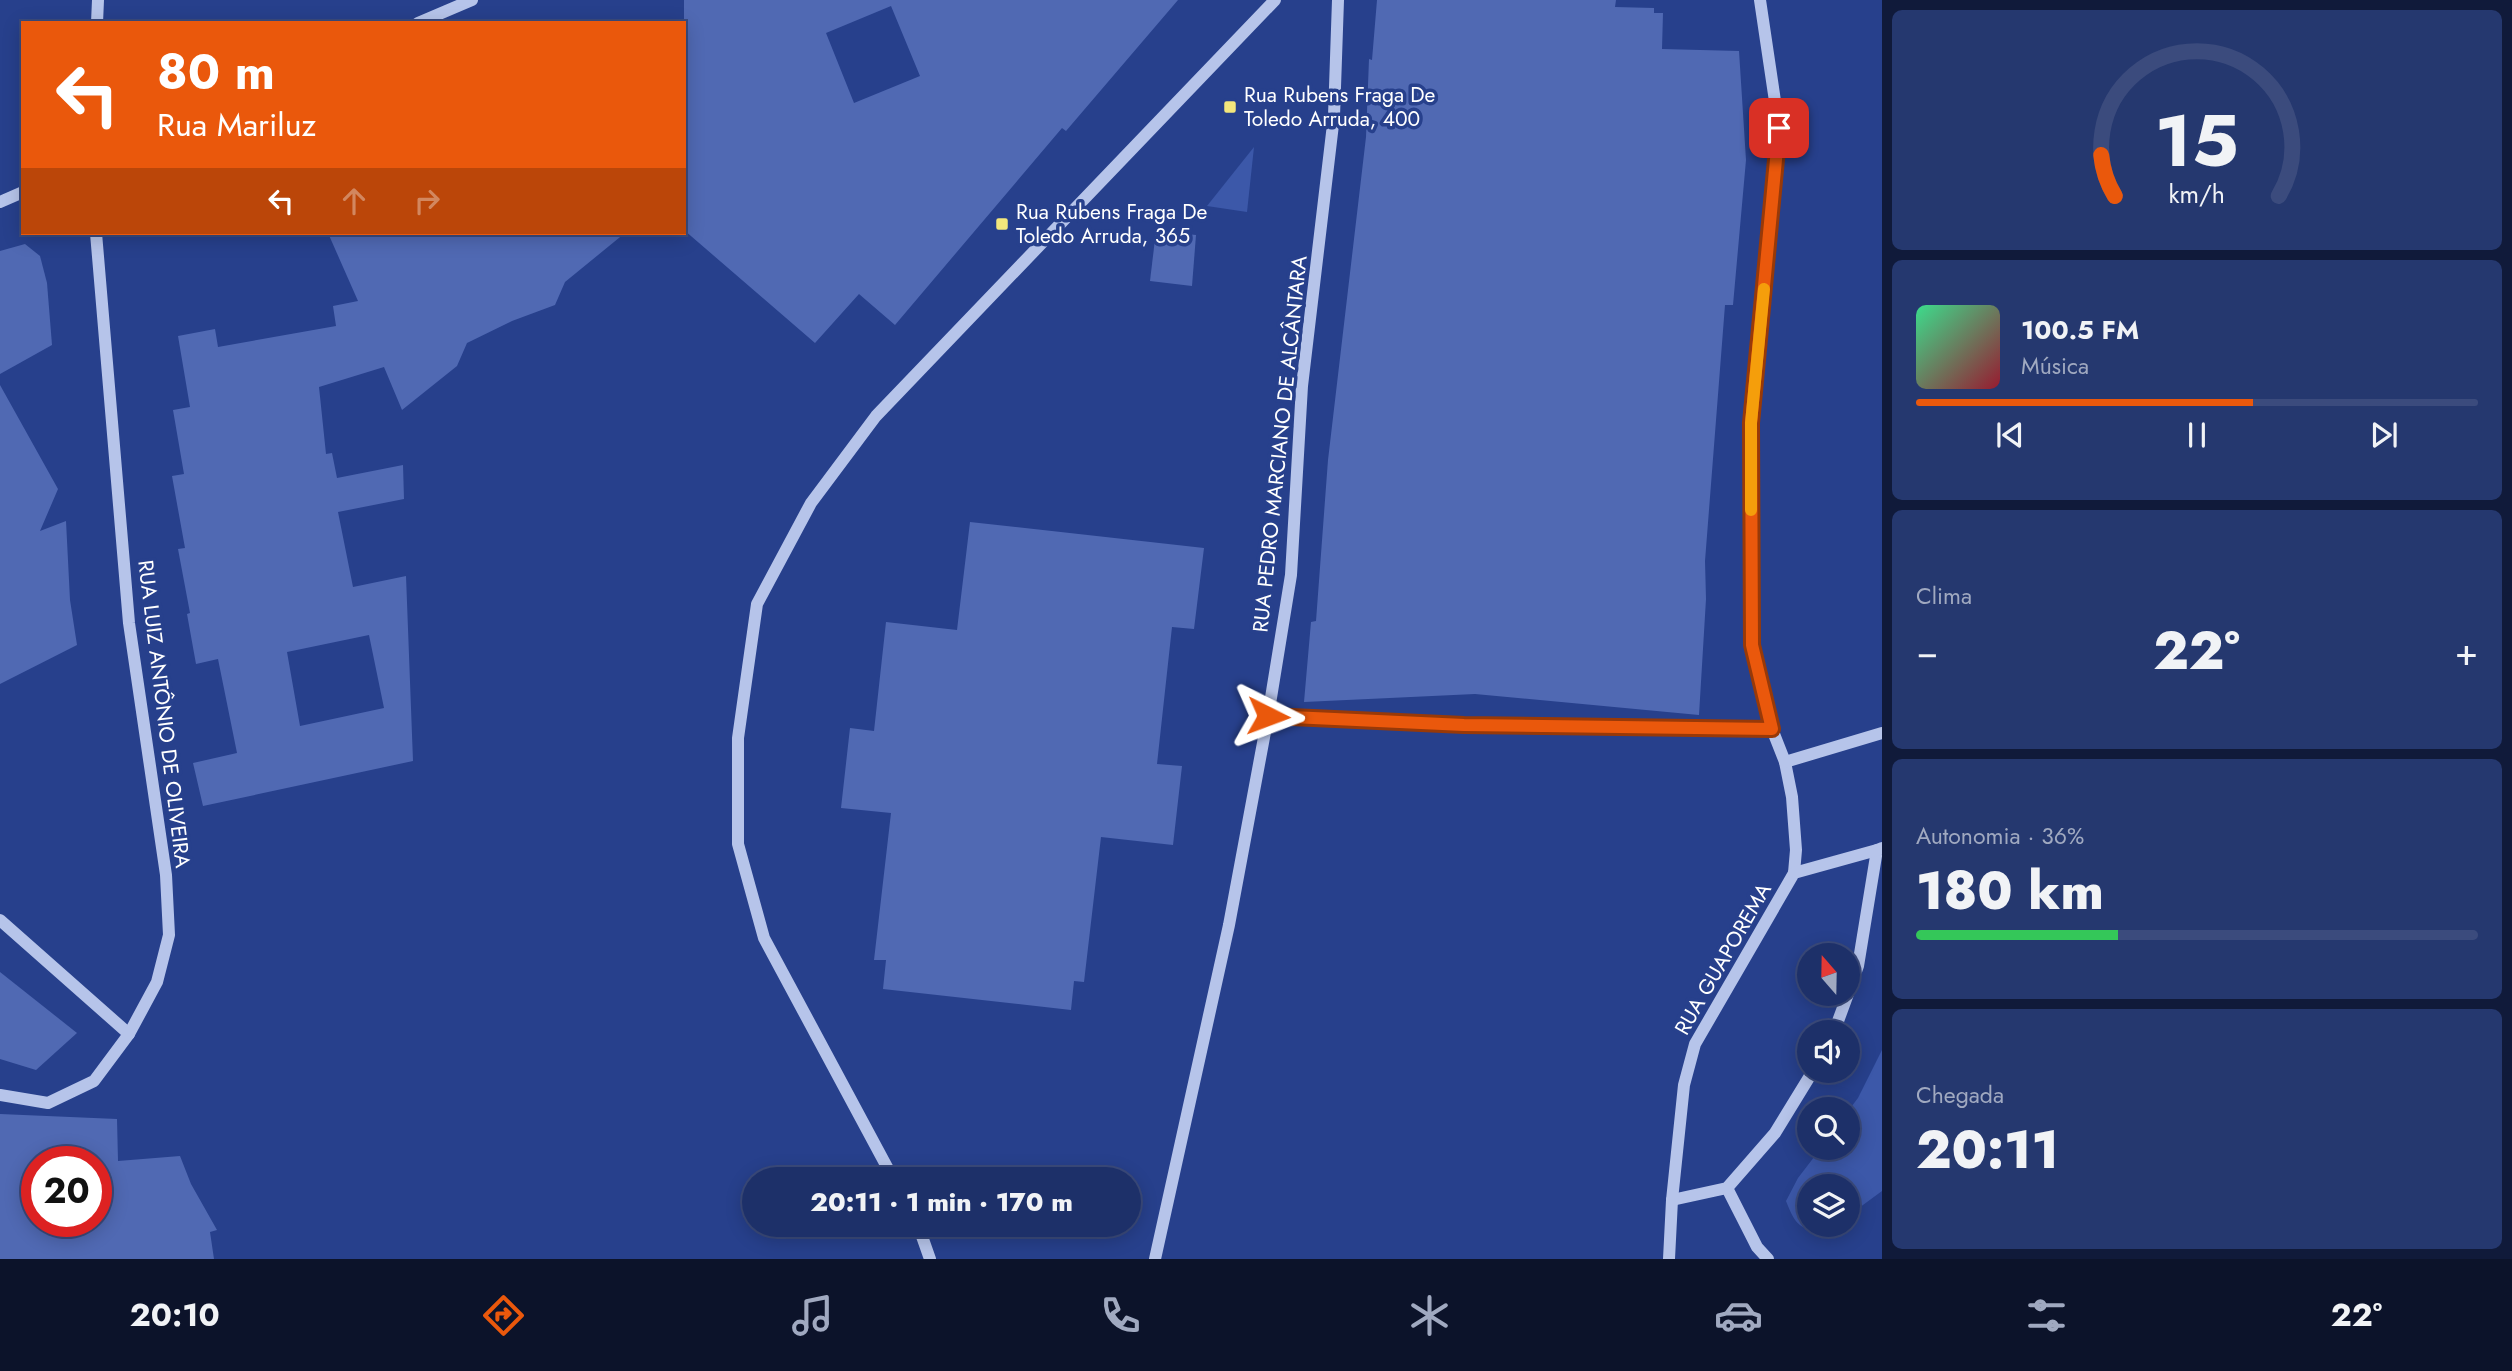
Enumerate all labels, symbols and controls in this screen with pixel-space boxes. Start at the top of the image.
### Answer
text: 80 m [157,37,275,107]
icon: left [42,49,133,140]
place label: Rua Rubens Fraga De Toledo Arruda, 400 [1244,80,1436,134]
text: 15 [2155,88,2239,193]
pin [1749,98,1809,158]
marker: Rua Rubens Fraga De Toledo Arruda, 400 [1222,99,1238,115]
text: Rua Mariluz [157,102,316,148]
icon: arrive [1760,109,1798,147]
text: km/h [2169,176,2225,212]
icon: left [262,182,300,220]
icon: ahead [335,182,373,220]
icon: right [408,182,446,220]
place label: Rua Rubens Fraga De Toledo Arruda, 365 [1016,197,1208,251]
marker: Rua Rubens Fraga De Toledo Arruda, 365 [994,216,1010,232]
street label: RUA PEDRO MARCIANO DE ALCÂNTARA [1245,254,1315,634]
text: 100.5 FM [2021,311,2139,349]
text: Música [2021,349,2089,383]
icon: previous [1991,416,2029,454]
icon: pause [2178,416,2216,454]
icon: next [2365,416,2403,454]
street label: RUA LUIZ ANTÔNIO DE OLIVEIRA [130,558,198,870]
text: Clima [1916,579,1972,613]
text: 22° [2153,613,2240,689]
text: − [1916,624,1938,679]
text: + [2455,624,2478,679]
position arrow [1231,679,1305,753]
text: Autonomia · 36% [1916,819,2084,853]
text: 180 km [1916,853,2104,929]
street label: RUA GUAPOREMA [1667,877,1779,1040]
north arrow [1797,943,1860,1006]
map controls [1797,943,1860,1237]
button: sound [1797,1020,1860,1083]
text: Chegada [1916,1078,2004,1112]
button: search [1797,1097,1860,1160]
text: 20:11 [1916,1112,2059,1188]
speed limit sign: 20 [21,1146,112,1237]
button: layers [1797,1174,1860,1237]
text: 20:11 · 1 min · 170 m [810,1183,1073,1221]
icon: directions [479,1291,528,1340]
icon: music [788,1291,837,1340]
icon: phone [1096,1291,1145,1340]
icon: climate [1405,1291,1454,1340]
icon: car [1714,1291,1763,1340]
icon: filters [2022,1291,2071,1340]
text: 20:10 [130,1292,220,1338]
text: 22° [2331,1292,2382,1338]

